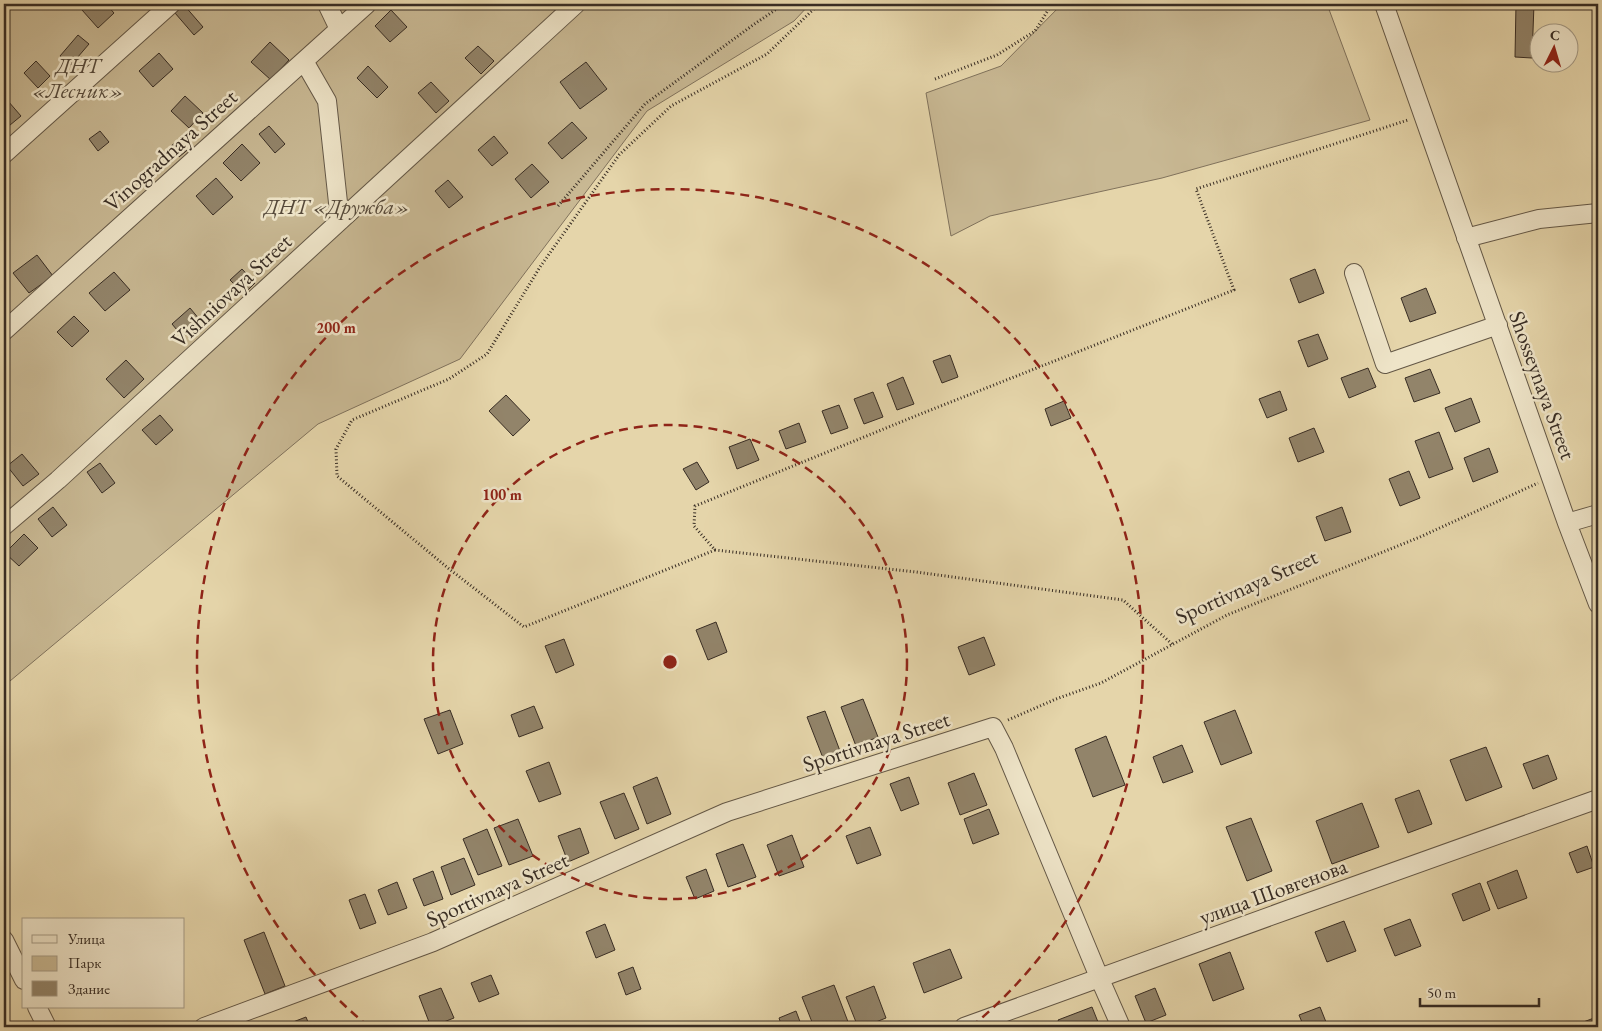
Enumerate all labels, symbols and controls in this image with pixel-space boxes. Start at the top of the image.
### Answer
north arrow [1530,22,1580,72]
text: С [1549,26,1561,44]
park label: ДНТ «Лесник» [32,51,124,105]
street label: Vinogradnaya Street [97,83,243,218]
park label: ДНТ «Дружба» [262,192,410,221]
street label: Vishniovaya Street [165,227,298,354]
street label: Shosseynaya Street [1502,307,1583,463]
text: 200 m [316,318,356,337]
text: 100 m [482,485,522,504]
street label: Sportivnaya Street [1170,542,1322,631]
centre of rings [661,653,679,671]
street label: Sportivnaya Street [799,704,953,779]
street label: Sportivnaya Street [421,845,573,934]
street label: улица Шовгенова [1195,851,1351,932]
legend [22,918,185,1008]
text: Улица [67,929,105,948]
text: Парк [68,953,101,972]
scale bar [1420,976,1538,1008]
text: Здание [68,979,110,998]
text: 50 m [1427,983,1456,1002]

